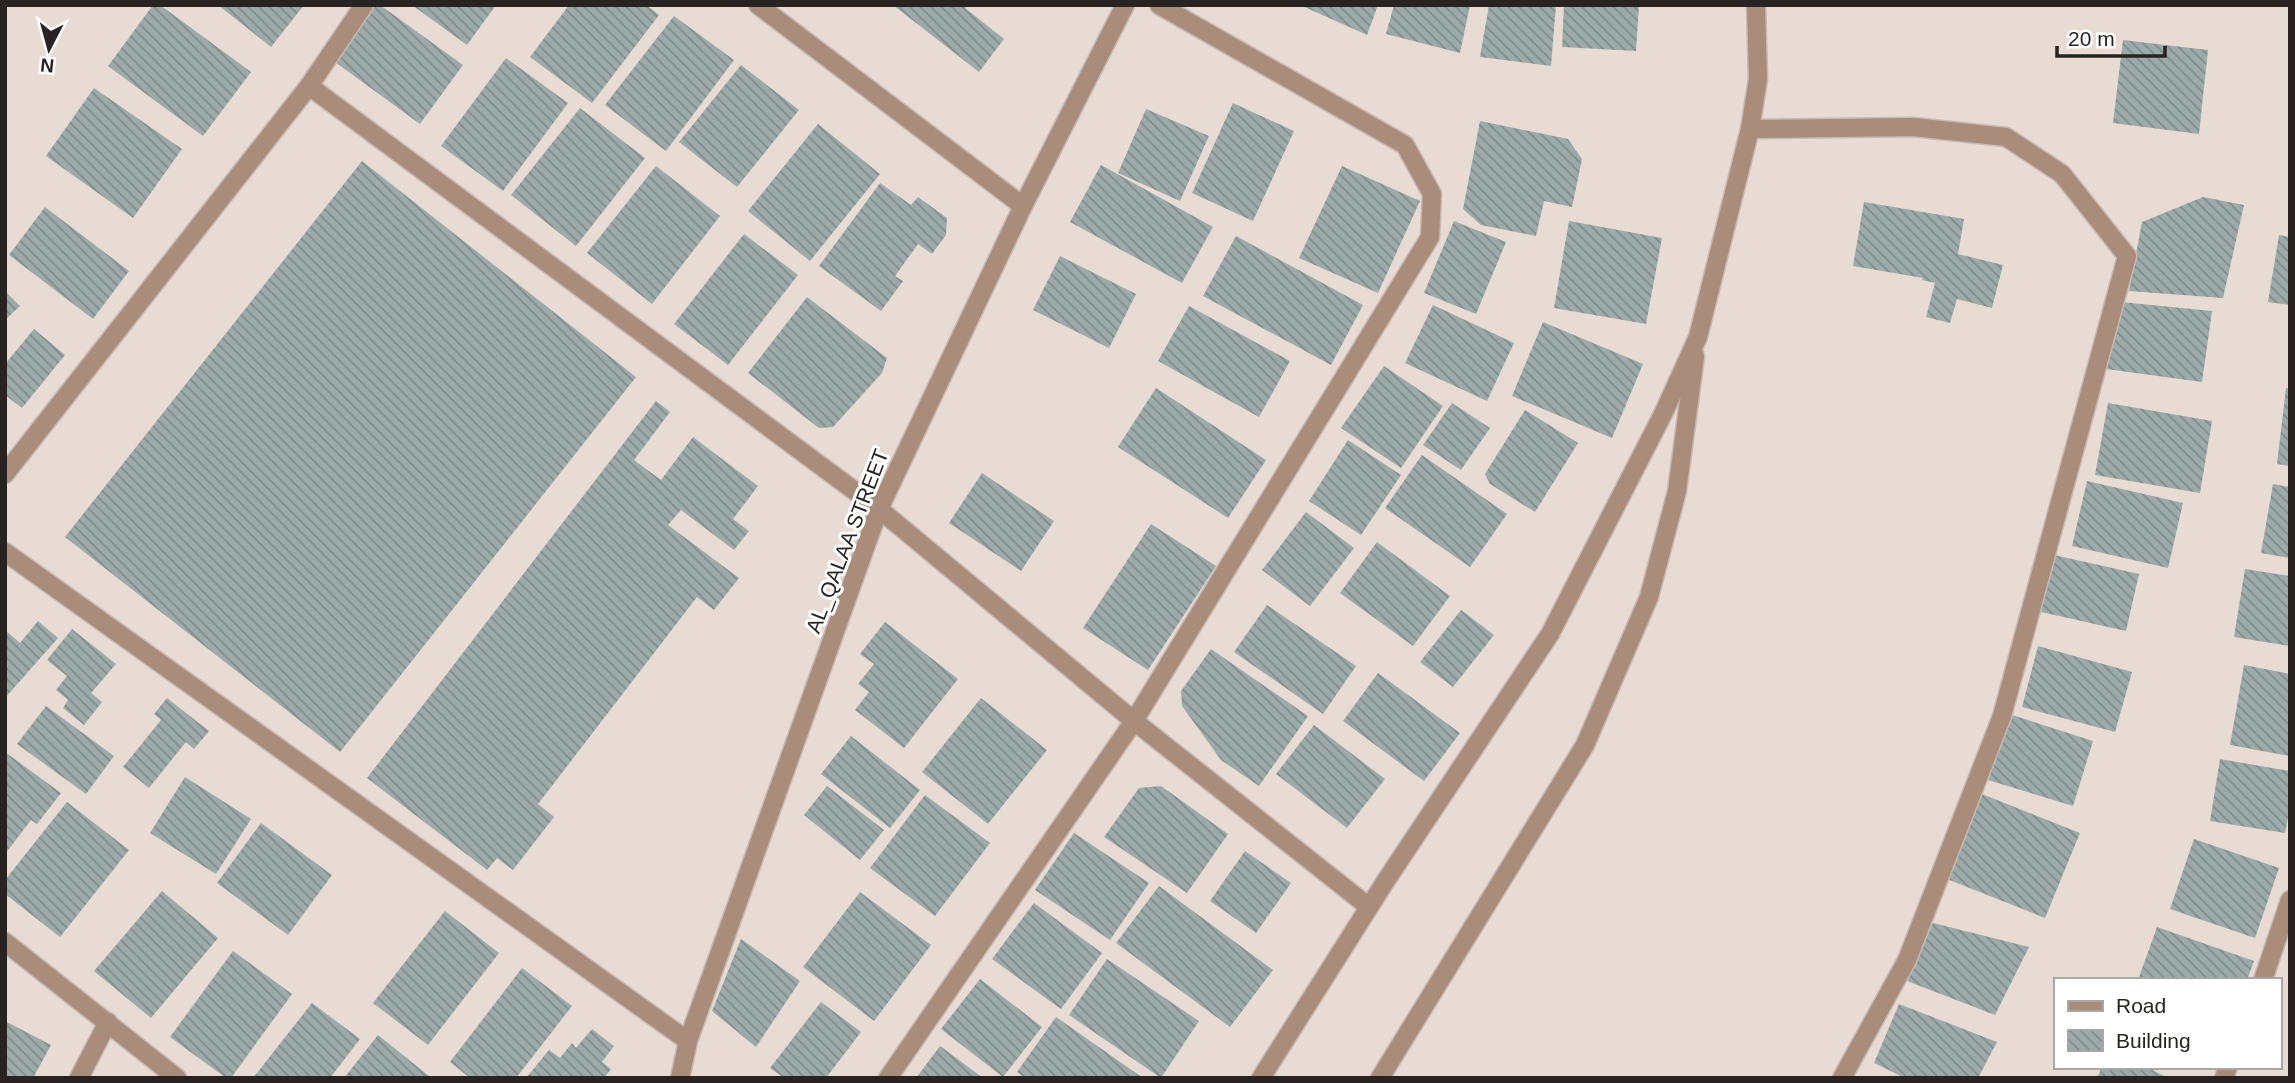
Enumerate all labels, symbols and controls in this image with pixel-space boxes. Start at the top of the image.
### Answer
north arrow [14,14,84,84]
scale bar [2057,14,2166,58]
text: 20 m [2068,27,2115,50]
text: N [39,54,55,77]
street label: AL_QALAA STREET [801,446,894,636]
legend [2054,978,2281,1069]
text: Road [2116,994,2166,1017]
text: Building [2116,1029,2191,1052]

